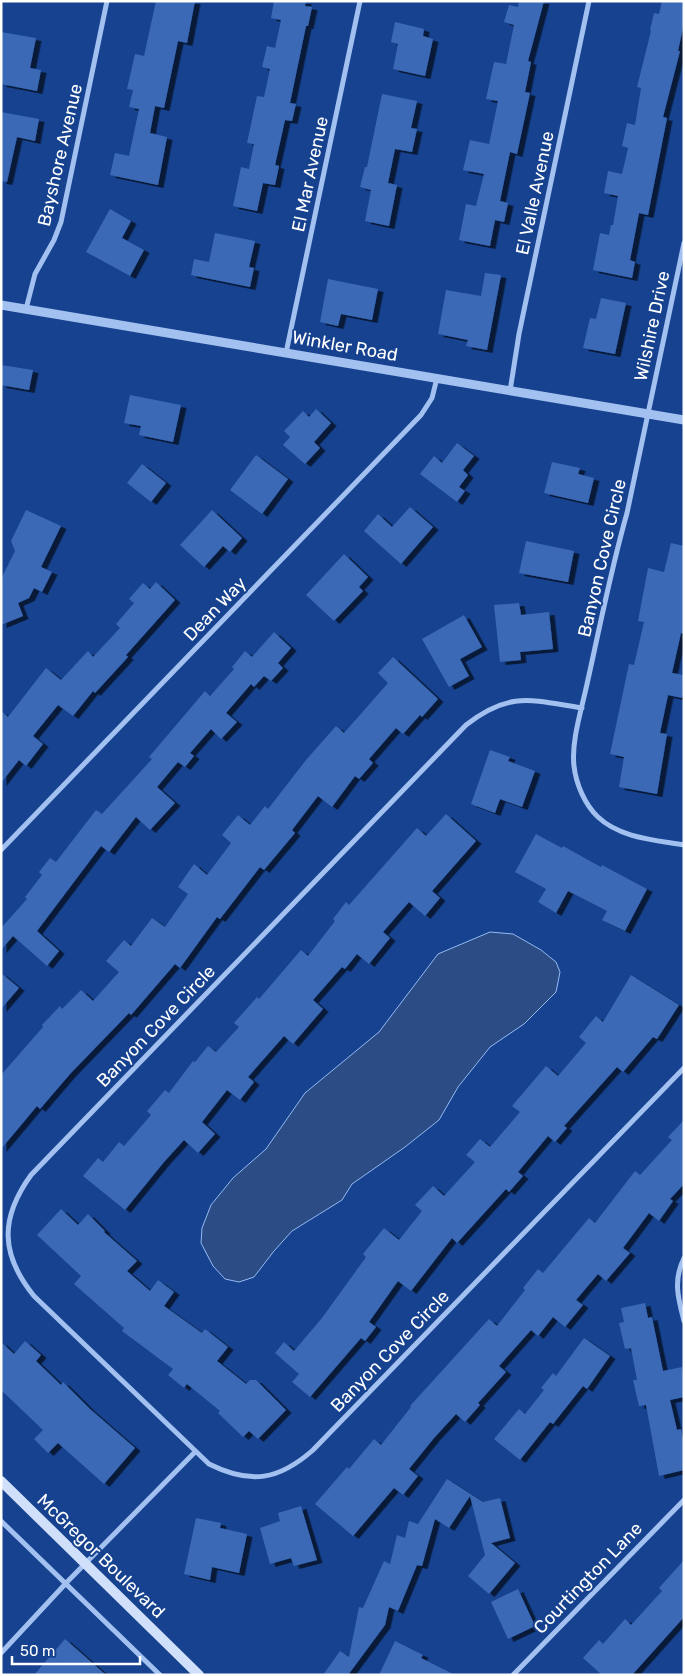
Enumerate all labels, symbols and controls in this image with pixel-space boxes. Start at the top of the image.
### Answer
street label: Bayshore Avenue [33,82,87,228]
street label: El Mar Avenue [287,114,333,234]
street label: El Valle Avenue [511,129,559,257]
street label: Wilshire Drive [630,269,674,383]
street label: Winkler Road [290,326,400,366]
street label: Banyon Cove Circle [573,477,631,639]
street label: Dean Way [179,572,251,646]
street label: Banyon Cove Circle [92,960,220,1092]
street label: Banyon Cove Circle [326,1285,454,1417]
street label: McGregor Boulevard [32,1489,170,1623]
street label: Courtington Lane [529,1518,647,1638]
scale bar [12,1634,140,1666]
text: 50 m [20,1642,55,1660]

